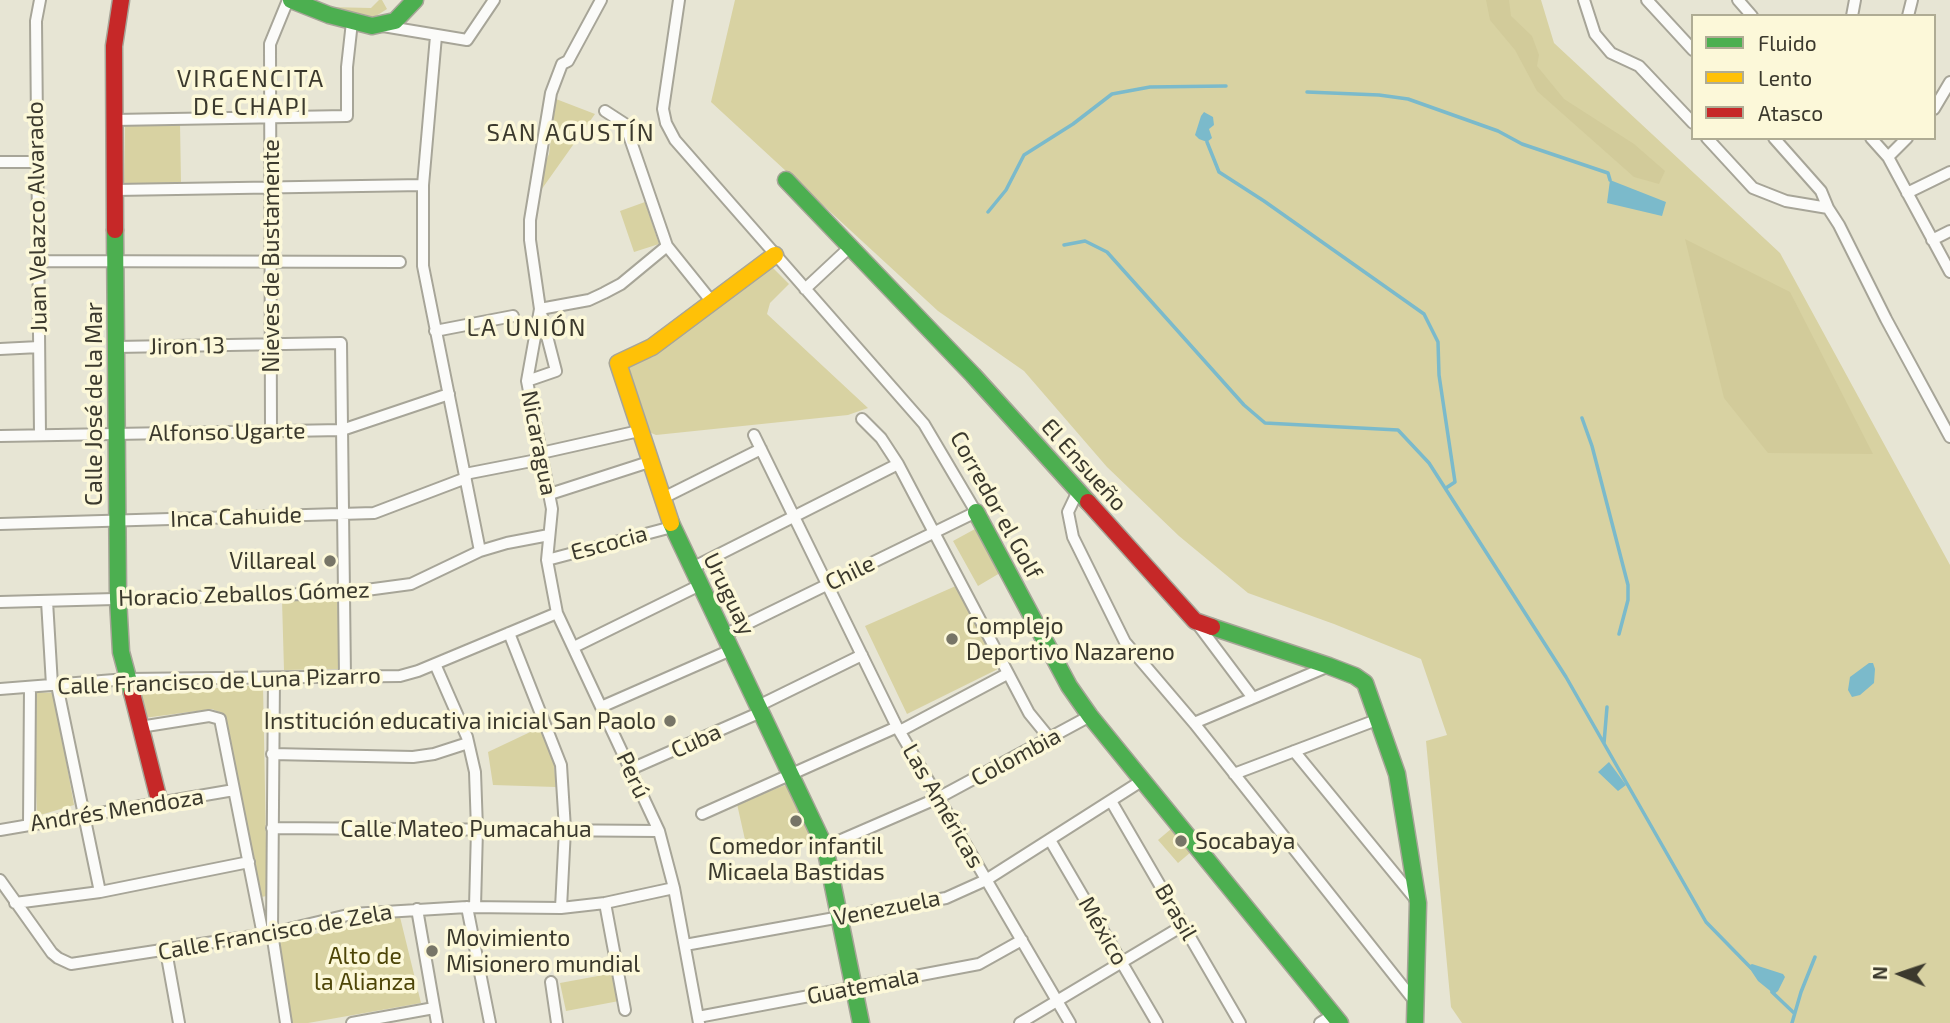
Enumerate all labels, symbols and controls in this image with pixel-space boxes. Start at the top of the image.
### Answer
legend [1691,14,1936,140]
text: Fluido [1758,30,1817,55]
district label: VIRGENCITA DE CHAPI [178,65,324,121]
text: Lento [1758,65,1812,90]
text: Atasco [1758,100,1823,125]
street label: Juan Velazco Alvarado [21,101,53,333]
district label: SAN AGUSTÍN [488,119,654,147]
street label: Nieves de Bustamente [257,139,285,373]
street label: Calle José de la Mar [80,302,108,506]
district label: LA UNIÓN [468,314,586,342]
street label: Jiron 13 [149,332,225,360]
street label: Nicaragua [515,388,563,498]
street label: El Ensueño [1035,413,1133,517]
street label: Alfonso Ugarte [148,417,306,447]
street label: Corredor el Golf [944,426,1048,584]
street label: Inca Cahuide [170,501,302,533]
street label: Escocia [568,520,650,566]
place label: Villareal [229,547,316,575]
street label: Uruguay [697,548,761,640]
street label: Chile [821,549,879,597]
marker: Villareal [322,553,338,569]
street label: Horacio Zeballos Gómez [118,576,370,612]
place label: Complejo Deportivo Nazareno [966,612,1175,666]
marker: Complejo Deportivo Nazareno [944,631,960,647]
street label: Calle Francisco de Luna Pizarro [57,662,381,700]
place label: Institución educativa inicial San Paolo [264,707,656,735]
marker: Institución educativa inicial San Paolo [662,713,678,729]
street label: Cuba [667,718,725,764]
street label: Colombia [966,722,1066,792]
street label: Las Américas [896,739,990,873]
street label: Perú [610,747,656,803]
street label: Andrés Mendoza [28,783,206,837]
marker: Comedor infantil Micaela Bastidas [788,813,804,829]
street label: Calle Mateo Pumacahua [340,815,592,843]
place label: Socabaya [1195,827,1295,855]
place label: Comedor infantil Micaela Bastidas [707,832,885,886]
marker: Socabaya [1173,833,1189,849]
street label: Brasil [1149,879,1203,945]
street label: Venezuela [831,884,943,932]
street label: México [1072,892,1134,970]
street label: Calle Francisco de Zela [156,898,394,966]
place label: Movimiento Misionero mundial [446,924,640,978]
north arrow [1866,939,1936,1009]
park label: Alto de la Alianza [314,942,416,996]
marker: Movimiento Misionero mundial [424,943,440,959]
street label: Guatemala [805,962,921,1010]
text: N [1868,966,1891,981]

